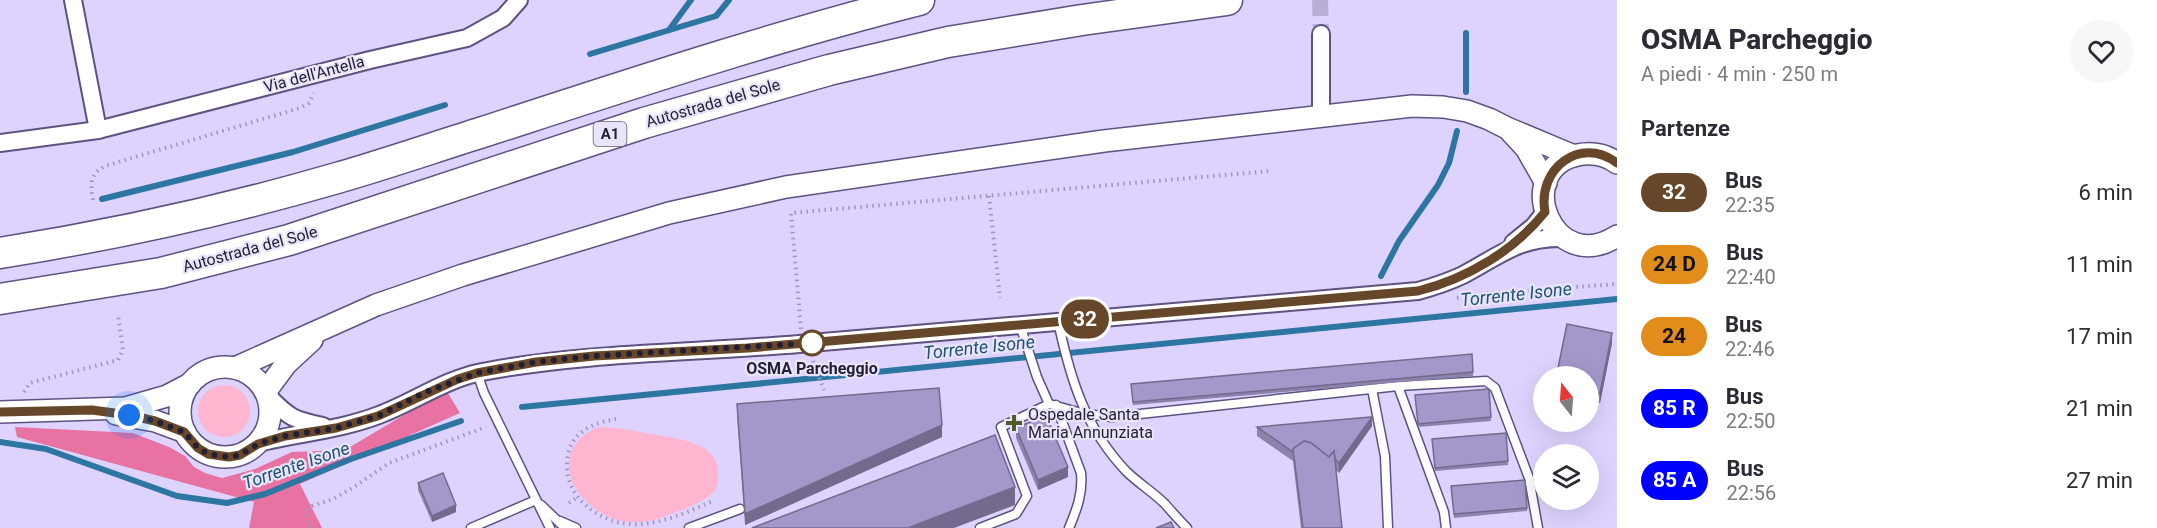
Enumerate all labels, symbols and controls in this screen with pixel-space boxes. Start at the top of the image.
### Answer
button: heart [2070,20,2133,83]
text: OSMA Parcheggio [1641,23,1872,56]
street label: Via dell'Antella [262,51,366,97]
text: A piedi · 4 min · 250 m [1641,62,1838,86]
street label: Autostrada del Sole [644,75,782,131]
text: Partenze [1641,116,1730,141]
road number: A1 [594,122,626,146]
text: Bus [1725,168,1763,193]
text: 32 [1662,180,1686,204]
text: 6 min [2078,180,2133,205]
text: 22:35 [1725,193,1775,217]
street label: Autostrada del Sole [181,222,319,276]
text: Bus [1726,240,1764,265]
text: 24 D [1653,252,1696,276]
text: 11 min [2066,252,2133,277]
text: 22:40 [1726,265,1776,289]
water label: Torrente Isone [1459,278,1573,310]
line badge: 32 [1058,300,1112,338]
text: 32 [1073,307,1097,331]
text: Bus [1725,312,1763,337]
text: 24 [1662,324,1686,348]
text: 17 min [2066,324,2133,349]
marker: OSMA Parcheggio [799,330,825,356]
water label: Torrente Isone [922,331,1036,363]
text: 22:46 [1725,337,1775,361]
place label: OSMA Parcheggio [746,359,878,378]
north arrow [1533,366,1599,432]
map controls [1533,366,1599,510]
text: Bus [1726,384,1763,409]
text: 85 R [1653,396,1696,420]
text: 21 min [2066,396,2133,421]
your location [114,400,144,430]
place label: Ospedale Santa Maria Annunziata [1028,405,1153,442]
text: 22:50 [1726,409,1776,433]
marker: Ospedale Santa Maria Annunziata [1005,414,1023,432]
water label: Torrente Isone [240,437,352,493]
button: layers [1533,444,1599,510]
text: Bus [1726,456,1764,481]
text: 85 A [1653,468,1696,492]
text: 27 min [2066,468,2133,493]
text: 22:56 [1726,481,1776,505]

